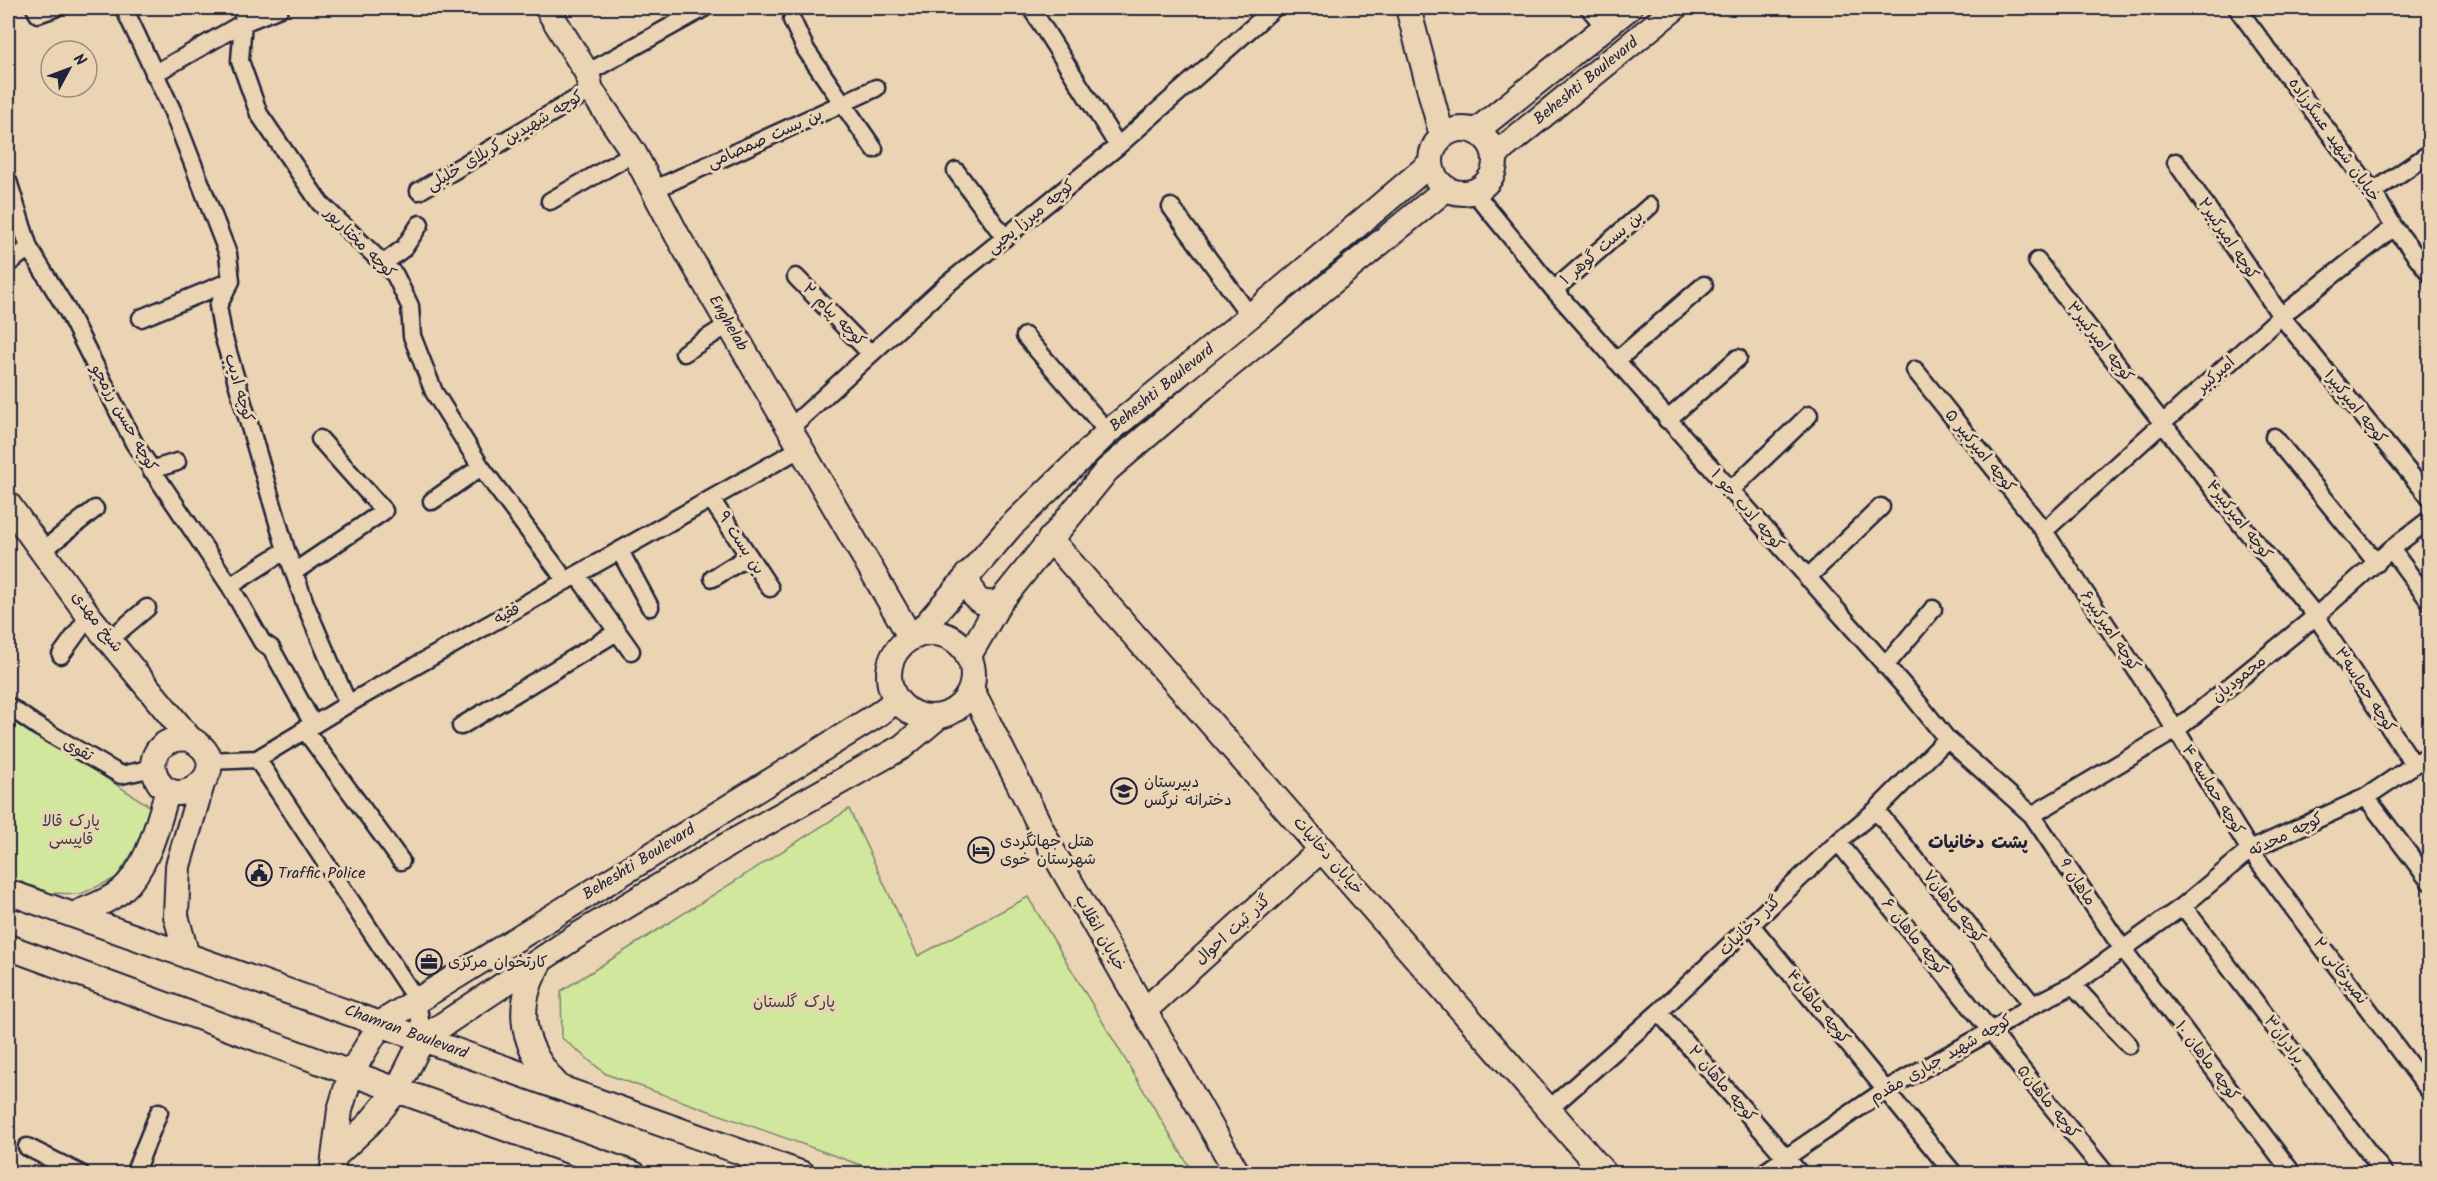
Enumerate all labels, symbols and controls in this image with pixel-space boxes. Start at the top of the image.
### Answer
street label: Beheshti Boulevard [1528,30,1645,131]
north arrow [39,39,99,99]
text: N [66,48,92,72]
street label: خیابان شهید عسگرزاده [2282,73,2386,207]
street label: کوچه شهیدین کربلای خلیلی [422,84,588,198]
street label: بن بست صمصامی [703,102,827,176]
street label: کوچه میرزا یحیی [981,173,1081,261]
street label: کوچه امیرکبیر۲ [2191,193,2265,285]
street label: کوچه مختارپور [318,201,402,285]
street label: بن بست گوهر ۱ [1555,205,1649,291]
street label: کوچه پیام ۲ [796,277,872,353]
street label: Enghelab [702,290,754,356]
street label: کوچه امیرکبیر۳ [2060,296,2140,388]
street label: Beheshti Boulevard [1104,337,1221,438]
street label: کوچه ادیب [217,351,261,425]
street label: امیرکبیر [2189,351,2241,401]
street label: کوچه حسن رزمجو [83,358,164,476]
street label: کوچه امیرکبیر۱ [2317,364,2393,450]
street label: کوچه امیرکبیر ۵ [1938,404,2022,498]
street label: کوچه ادب جو ۱ [1704,463,1790,557]
street label: کوچه امیرکبیر۴ [2200,474,2278,566]
street label: بن بست ۹ [711,506,771,580]
street label: کوچه امیرکبیر۶ [2073,585,2147,677]
street label: شیخ مهدی [65,586,129,658]
street label: فقیه [489,597,525,631]
street label: کوچه حماسه۳ [2328,642,2402,738]
street label: محمودیان [2206,649,2272,709]
street label: تقوی [58,731,98,769]
street label: کوچه حماسه ۴ [2175,740,2251,840]
place label: دبیرستان دخترانه نرگس [1144,770,1232,813]
school or university icon: دبیرستان دخترانه نرگس [1109,776,1139,806]
street label: کوچه محدثه [2244,806,2328,864]
park label: پارک قالا قاپیسی [42,809,100,852]
street label: خیابان دخانیات [1287,811,1369,901]
street label: Beheshti Boulevard [578,817,701,907]
place label: هتل جهانگردی شهرستان خوی [1000,829,1096,872]
district label: پشت دخانیات [1928,829,2029,858]
hotel icon: هتل جهانگردی شهرستان خوی [966,835,996,865]
street label: ماهان 9 [2052,853,2102,911]
public building icon: Traffic Police [244,858,274,888]
place label: Traffic Police [278,861,365,886]
street label: کوچه ماهان۷ [1916,865,1992,950]
street label: گذر ثبت احوال [1189,889,1277,971]
street label: خیابان انقلاب [1068,890,1132,976]
street label: گذر دخانیات [1713,890,1787,962]
street label: کوچه ماهان ۶ [1875,893,1953,981]
street label: نصیرخانی ۲ [2306,932,2374,1010]
office icon: کارتخوان مرکزی [414,947,444,977]
place label: کارتخوان مرکزی [448,950,548,975]
street label: کوچه ماهان۴ [1780,964,1856,1050]
park label: پارک گلستان [753,990,835,1015]
street label: Chamran Boulevard [341,998,472,1066]
street label: کوچه شهید جباری مقدم [1865,1008,2017,1110]
street label: برادران۳ [2257,1010,2311,1070]
street label: کوچه ماهان ۱۰ [2168,1015,2246,1107]
street label: کوچه ماهان ۲ [1681,1040,1763,1128]
street label: کوچه ماهان۵ [2010,1060,2086,1144]

